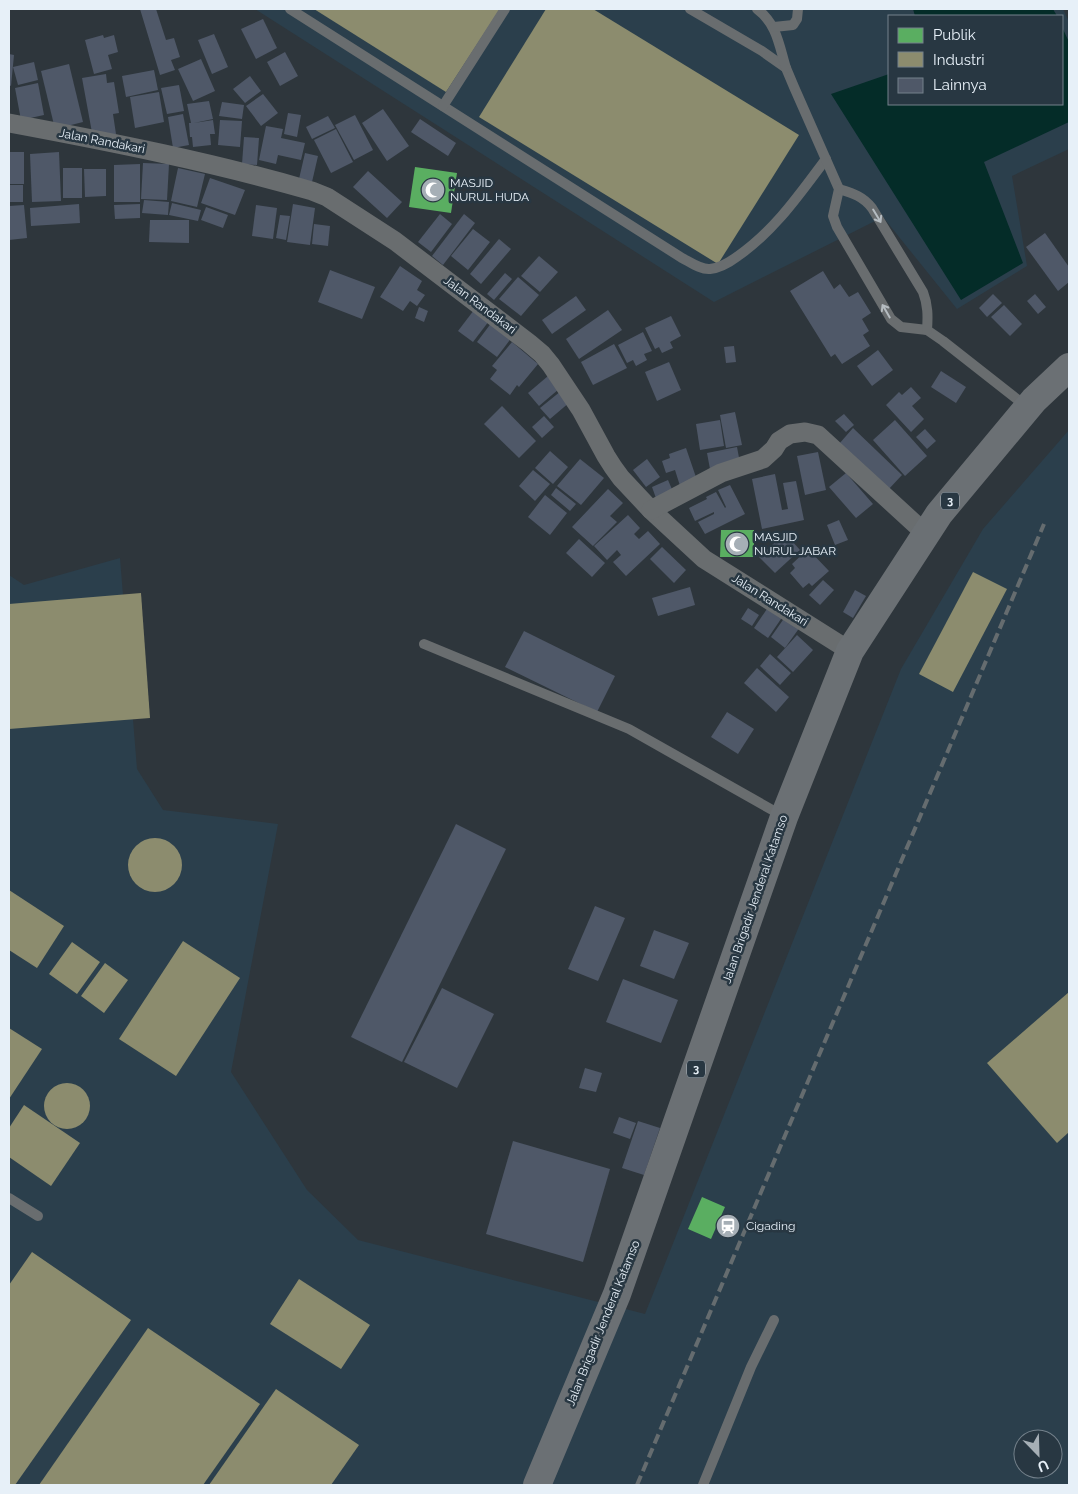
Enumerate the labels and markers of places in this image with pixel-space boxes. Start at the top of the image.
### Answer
place label: MASJID NURUL HUDA [450,176,529,204]
mosque icon: MASJID NURUL HUDA [420,177,446,203]
place label: MASJID NURUL JABAR [754,530,836,558]
mosque icon: MASJID NURUL JABAR [724,531,750,557]
station icon: Cigading [715,1213,741,1239]
place label: Cigading [746,1219,795,1233]

